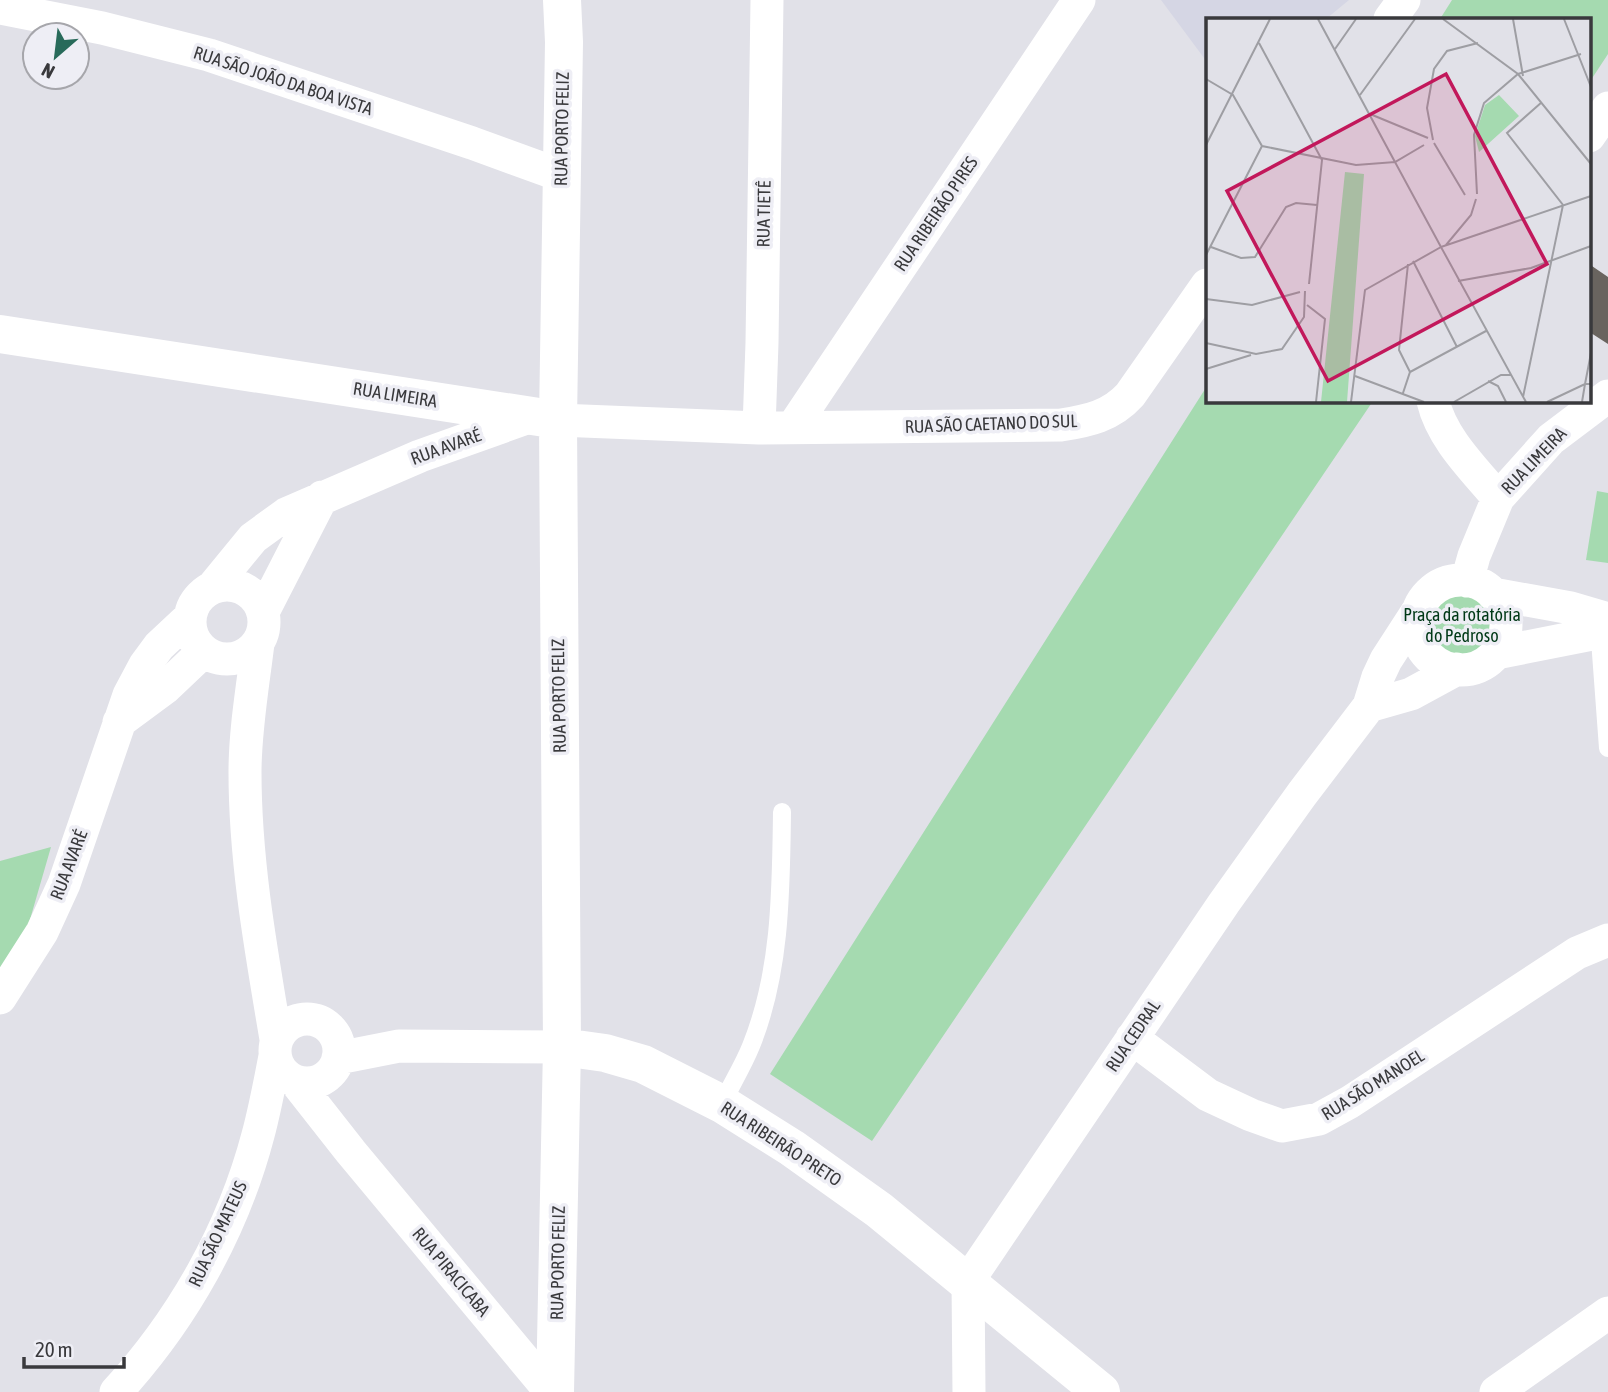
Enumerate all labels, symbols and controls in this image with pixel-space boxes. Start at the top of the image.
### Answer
inset map [1206,18,1590,402]
north arrow [21,21,91,91]
street label: RUA SÃO JOÃO DA BOA VISTA [191,42,375,119]
text: N [38,59,58,83]
street label: RUA PORTO FELIZ [550,72,573,186]
street label: RUA RIBEIRÃO PIRES [889,152,982,275]
street label: RUA TIETÊ [752,180,775,247]
street label: RUA LIMEIRA [352,378,439,412]
street label: RUA SÃO CAETANO DO SUL [904,410,1078,437]
street label: RUA LIMEIRA [1497,423,1571,498]
street label: RUA AVARÉ [408,424,484,469]
park label: Praça da rotatória do Pedroso [1403,604,1521,646]
street label: RUA PORTO FELIZ [547,639,570,753]
street label: RUA AVARÉ [46,827,92,903]
street label: RUA CEDRAL [1101,996,1164,1075]
street label: RUA SÃO MANOEL [1318,1045,1428,1124]
street label: RUA RIBEIRÃO PRETO [717,1097,846,1190]
street label: RUA SÃO MATEUS [184,1177,251,1290]
street label: RUA PORTO FELIZ [546,1206,569,1320]
street label: RUA PIRACICABA [408,1223,495,1320]
scale bar [24,1326,124,1370]
text: 20 m [35,1337,73,1361]

